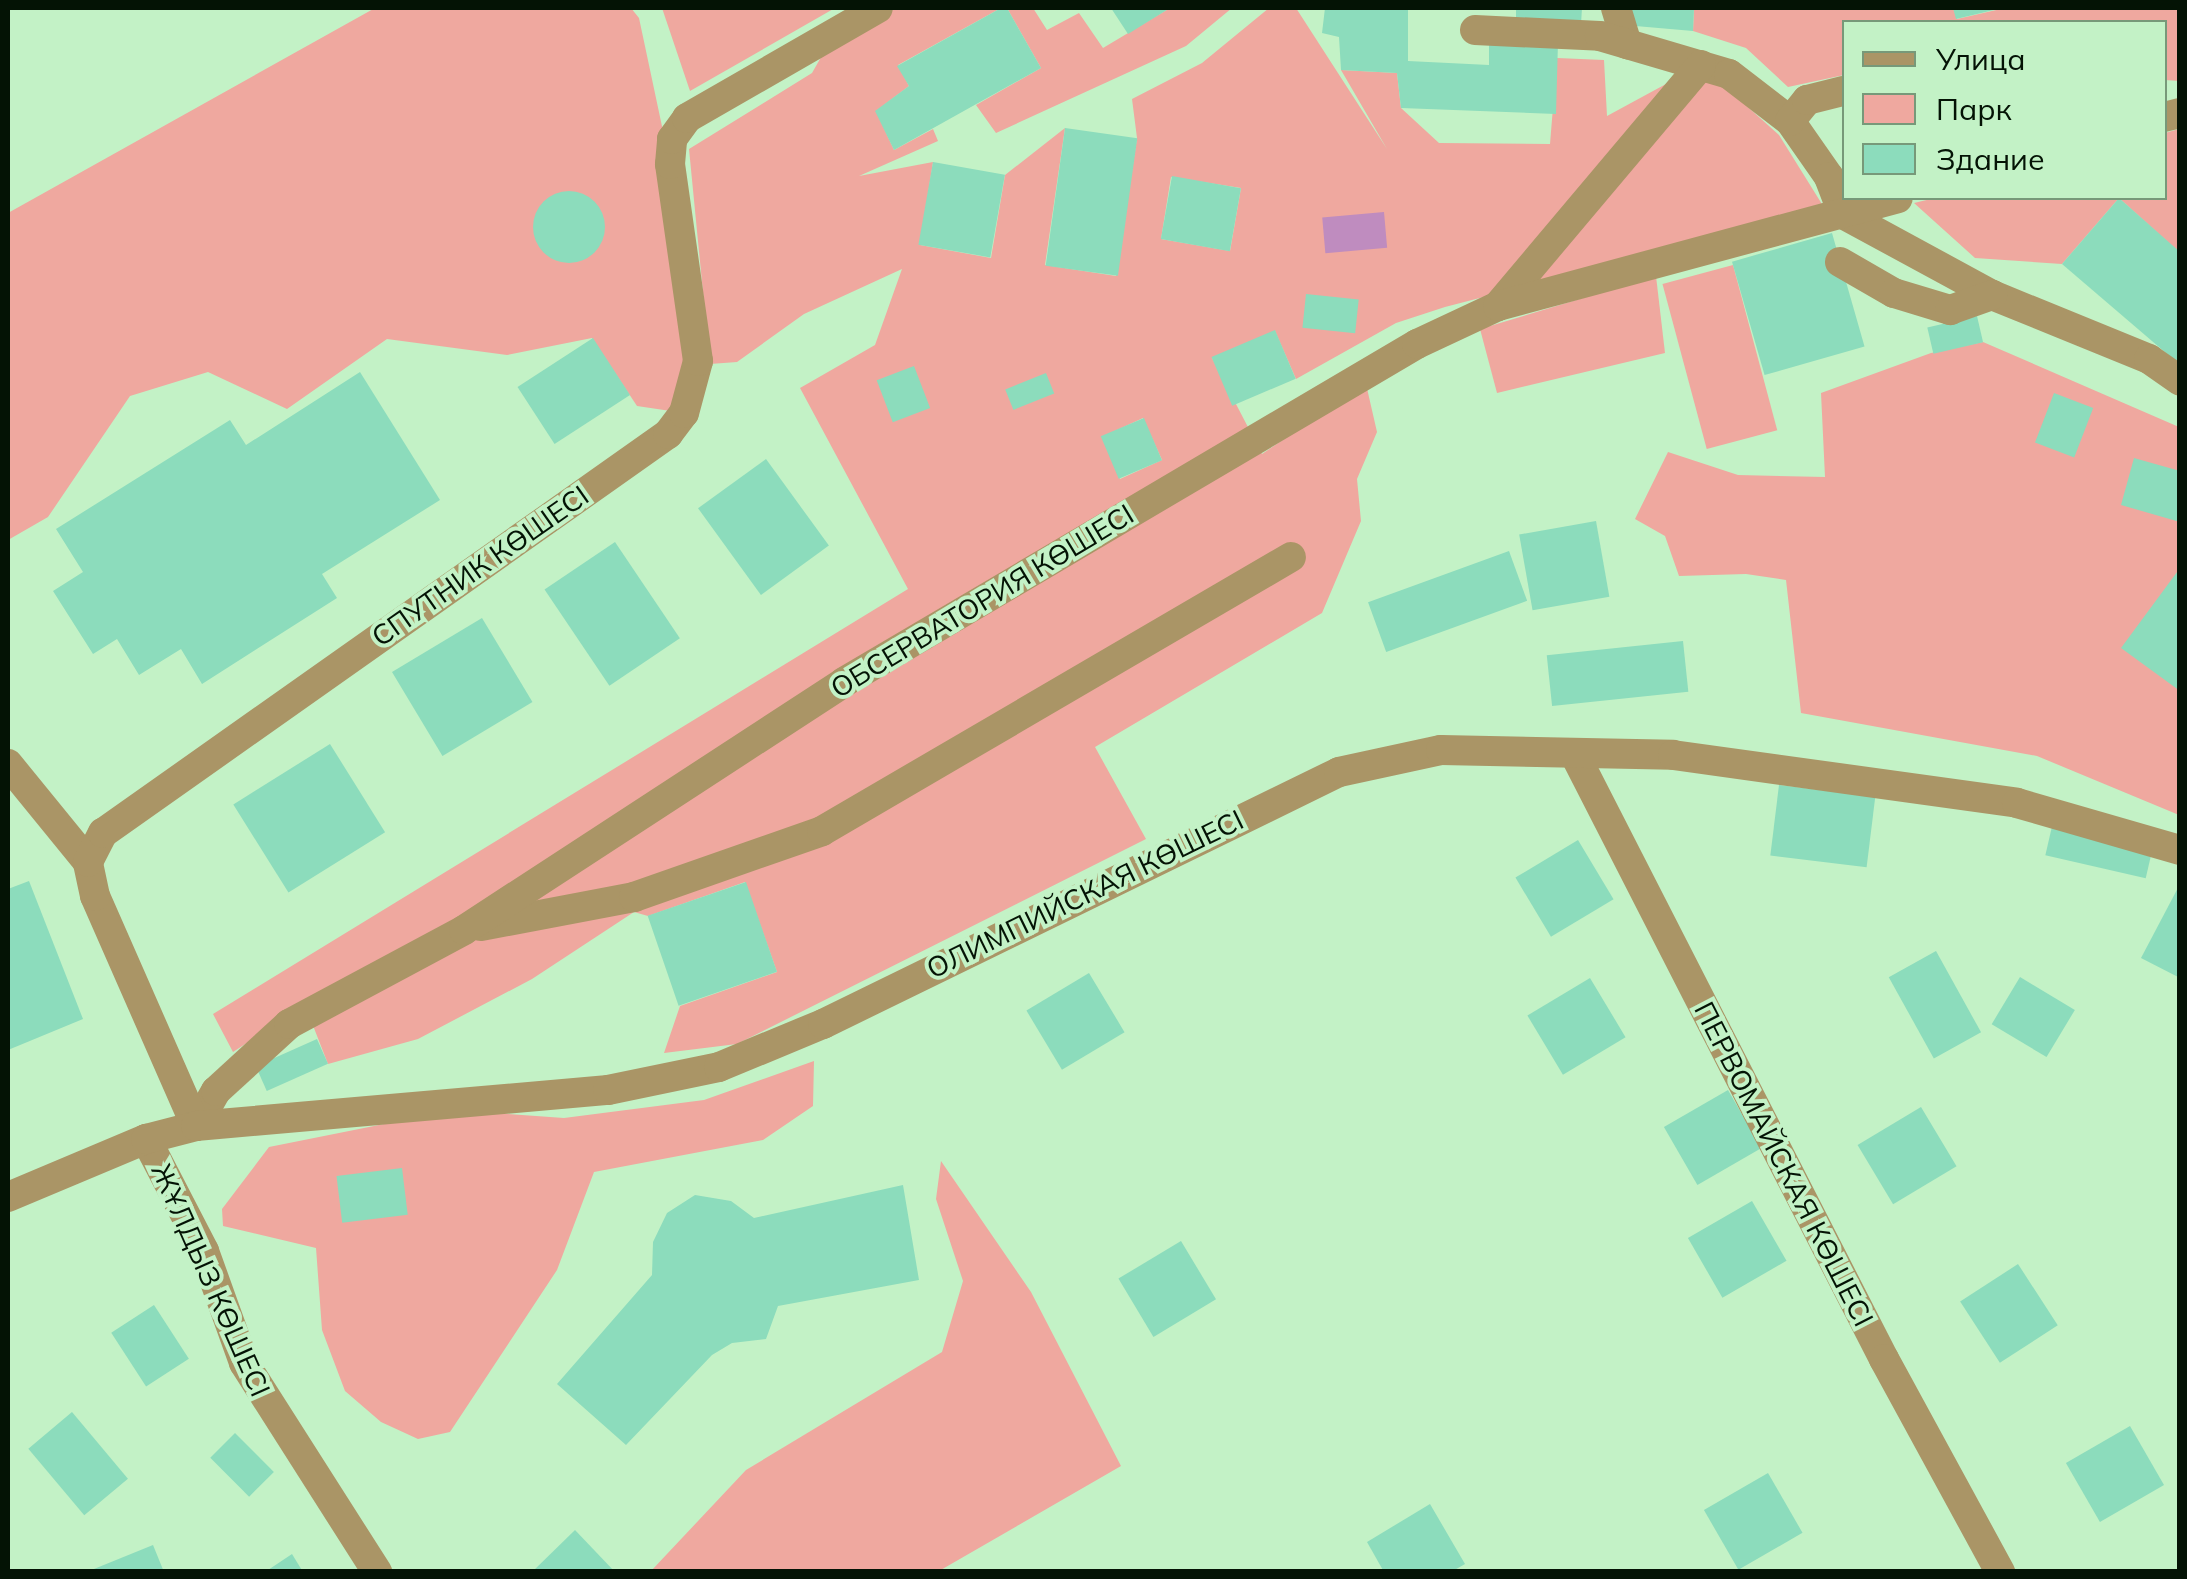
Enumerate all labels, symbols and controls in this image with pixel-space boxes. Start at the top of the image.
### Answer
legend [1842,20,2167,200]
text: Улица [1936,40,2026,78]
text: Парк [1936,90,2012,128]
text: Здание [1936,140,2045,178]
street label: СПУТНИК КӨШЕСІ [365,479,595,653]
street label: ОБСЕРВАТОРИЯ КӨШЕСІ [824,497,1140,705]
street label: ОЛИМПИЙСКАЯ КӨШЕСІ [921,803,1249,985]
street label: ПЕРВОМАЙСКАЯ КӨШЕСІ [1687,996,1881,1332]
street label: ЖҰЛДЫЗ КӨШЕСІ [145,1158,277,1402]

